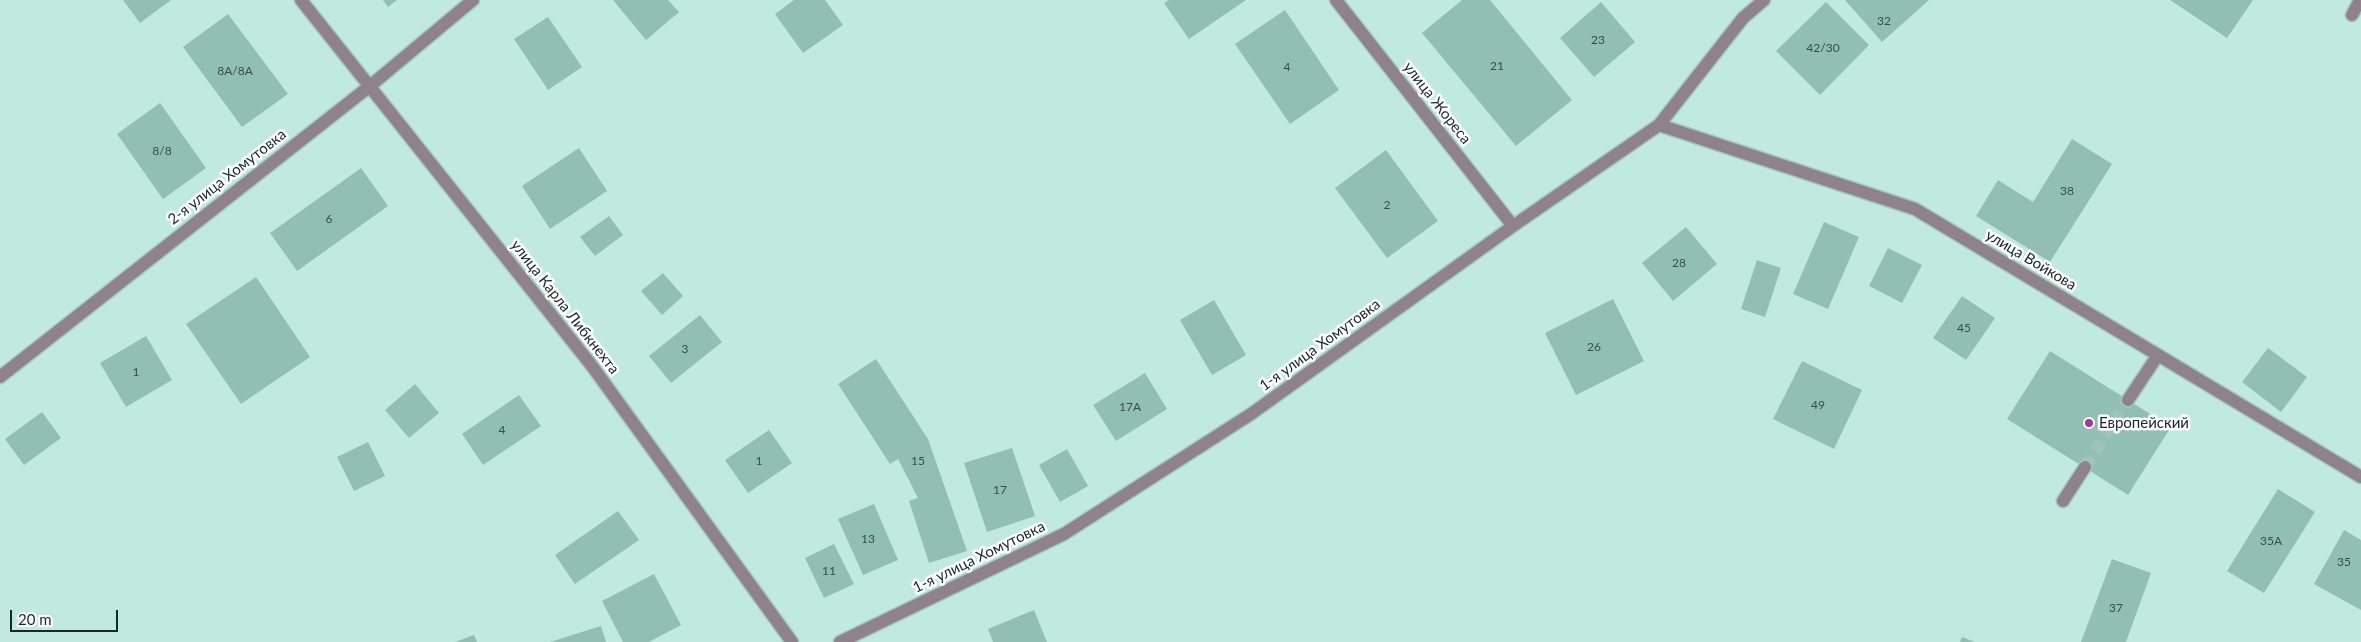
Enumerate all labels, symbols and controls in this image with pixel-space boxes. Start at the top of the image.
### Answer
house number: 32 [1877,14,1891,28]
house number: 23 [1591,33,1605,47]
house number: 42/30 [1806,41,1840,55]
street label: улица Жореса [1399,58,1475,148]
house number: 21 [1490,59,1504,73]
house number: 4 [1284,60,1290,74]
house number: 8А/8А [217,64,253,78]
street label: 2-я улица Хомутовка [164,125,290,229]
house number: 8/8 [152,144,172,158]
house number: 38 [2060,184,2074,198]
house number: 2 [1384,198,1390,212]
house number: 6 [326,212,332,226]
street label: улица Войкова [1982,226,2080,294]
street label: улица Карла Либкнехта [507,236,623,378]
house number: 28 [1672,256,1686,270]
street label: 1-я улица Хомутовка [1256,295,1384,395]
house number: 45 [1957,321,1971,335]
house number: 26 [1587,340,1601,354]
house number: 3 [682,342,688,356]
house number: 1 [133,365,139,379]
house number: 49 [1811,398,1825,412]
house number: 17А [1119,400,1141,414]
place label: Европейский [2099,414,2189,432]
marker: Европейский [2083,417,2095,429]
house number: 4 [499,423,505,437]
house number: 1 [756,454,762,468]
house number: 15 [911,454,925,468]
house number: 17 [993,483,1007,497]
street label: 1-я улица Хомутовка [910,517,1048,597]
house number: 13 [861,532,875,546]
house number: 35А [2260,534,2282,548]
house number: 35 [2337,555,2351,569]
house number: 11 [822,564,836,578]
scale bar [12,600,120,632]
house number: 37 [2109,601,2123,615]
text: 20 m [18,610,52,628]

